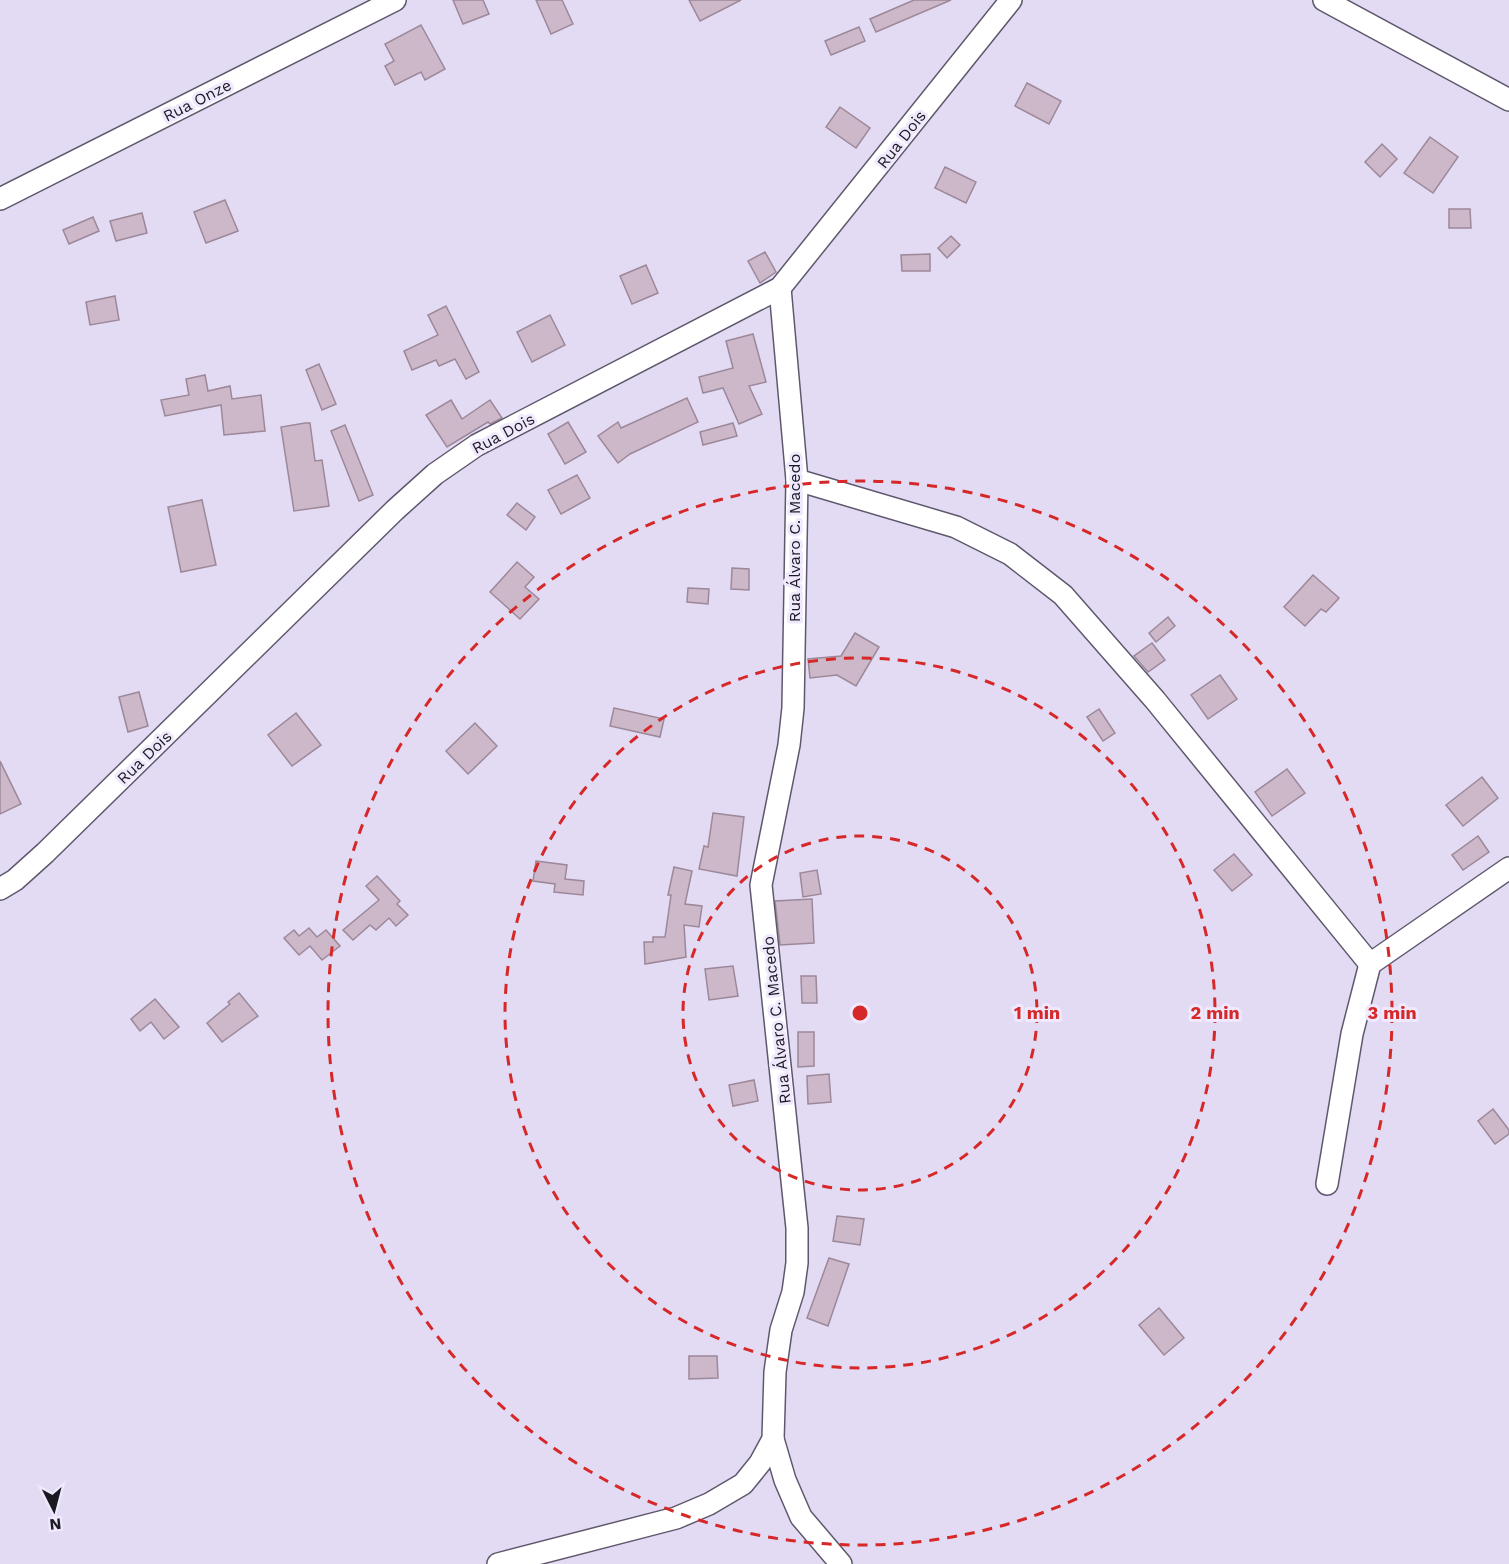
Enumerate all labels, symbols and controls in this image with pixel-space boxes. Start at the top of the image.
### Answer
street label: Rua Onze [160,75,234,126]
street label: Rua Dois [873,107,930,172]
street label: Rua Dois [469,409,538,458]
street label: Rua Álvaro C. Macedo [785,454,804,622]
street label: Rua Dois [113,727,176,788]
street label: Rua Álvaro C. Macedo [758,935,795,1105]
text: 1 min [1014,1002,1060,1023]
text: 2 min [1190,1002,1240,1023]
text: 3 min [1367,1002,1417,1023]
centre of rings [850,1003,870,1023]
north arrow [24,1480,84,1540]
text: N [49,1514,62,1534]

